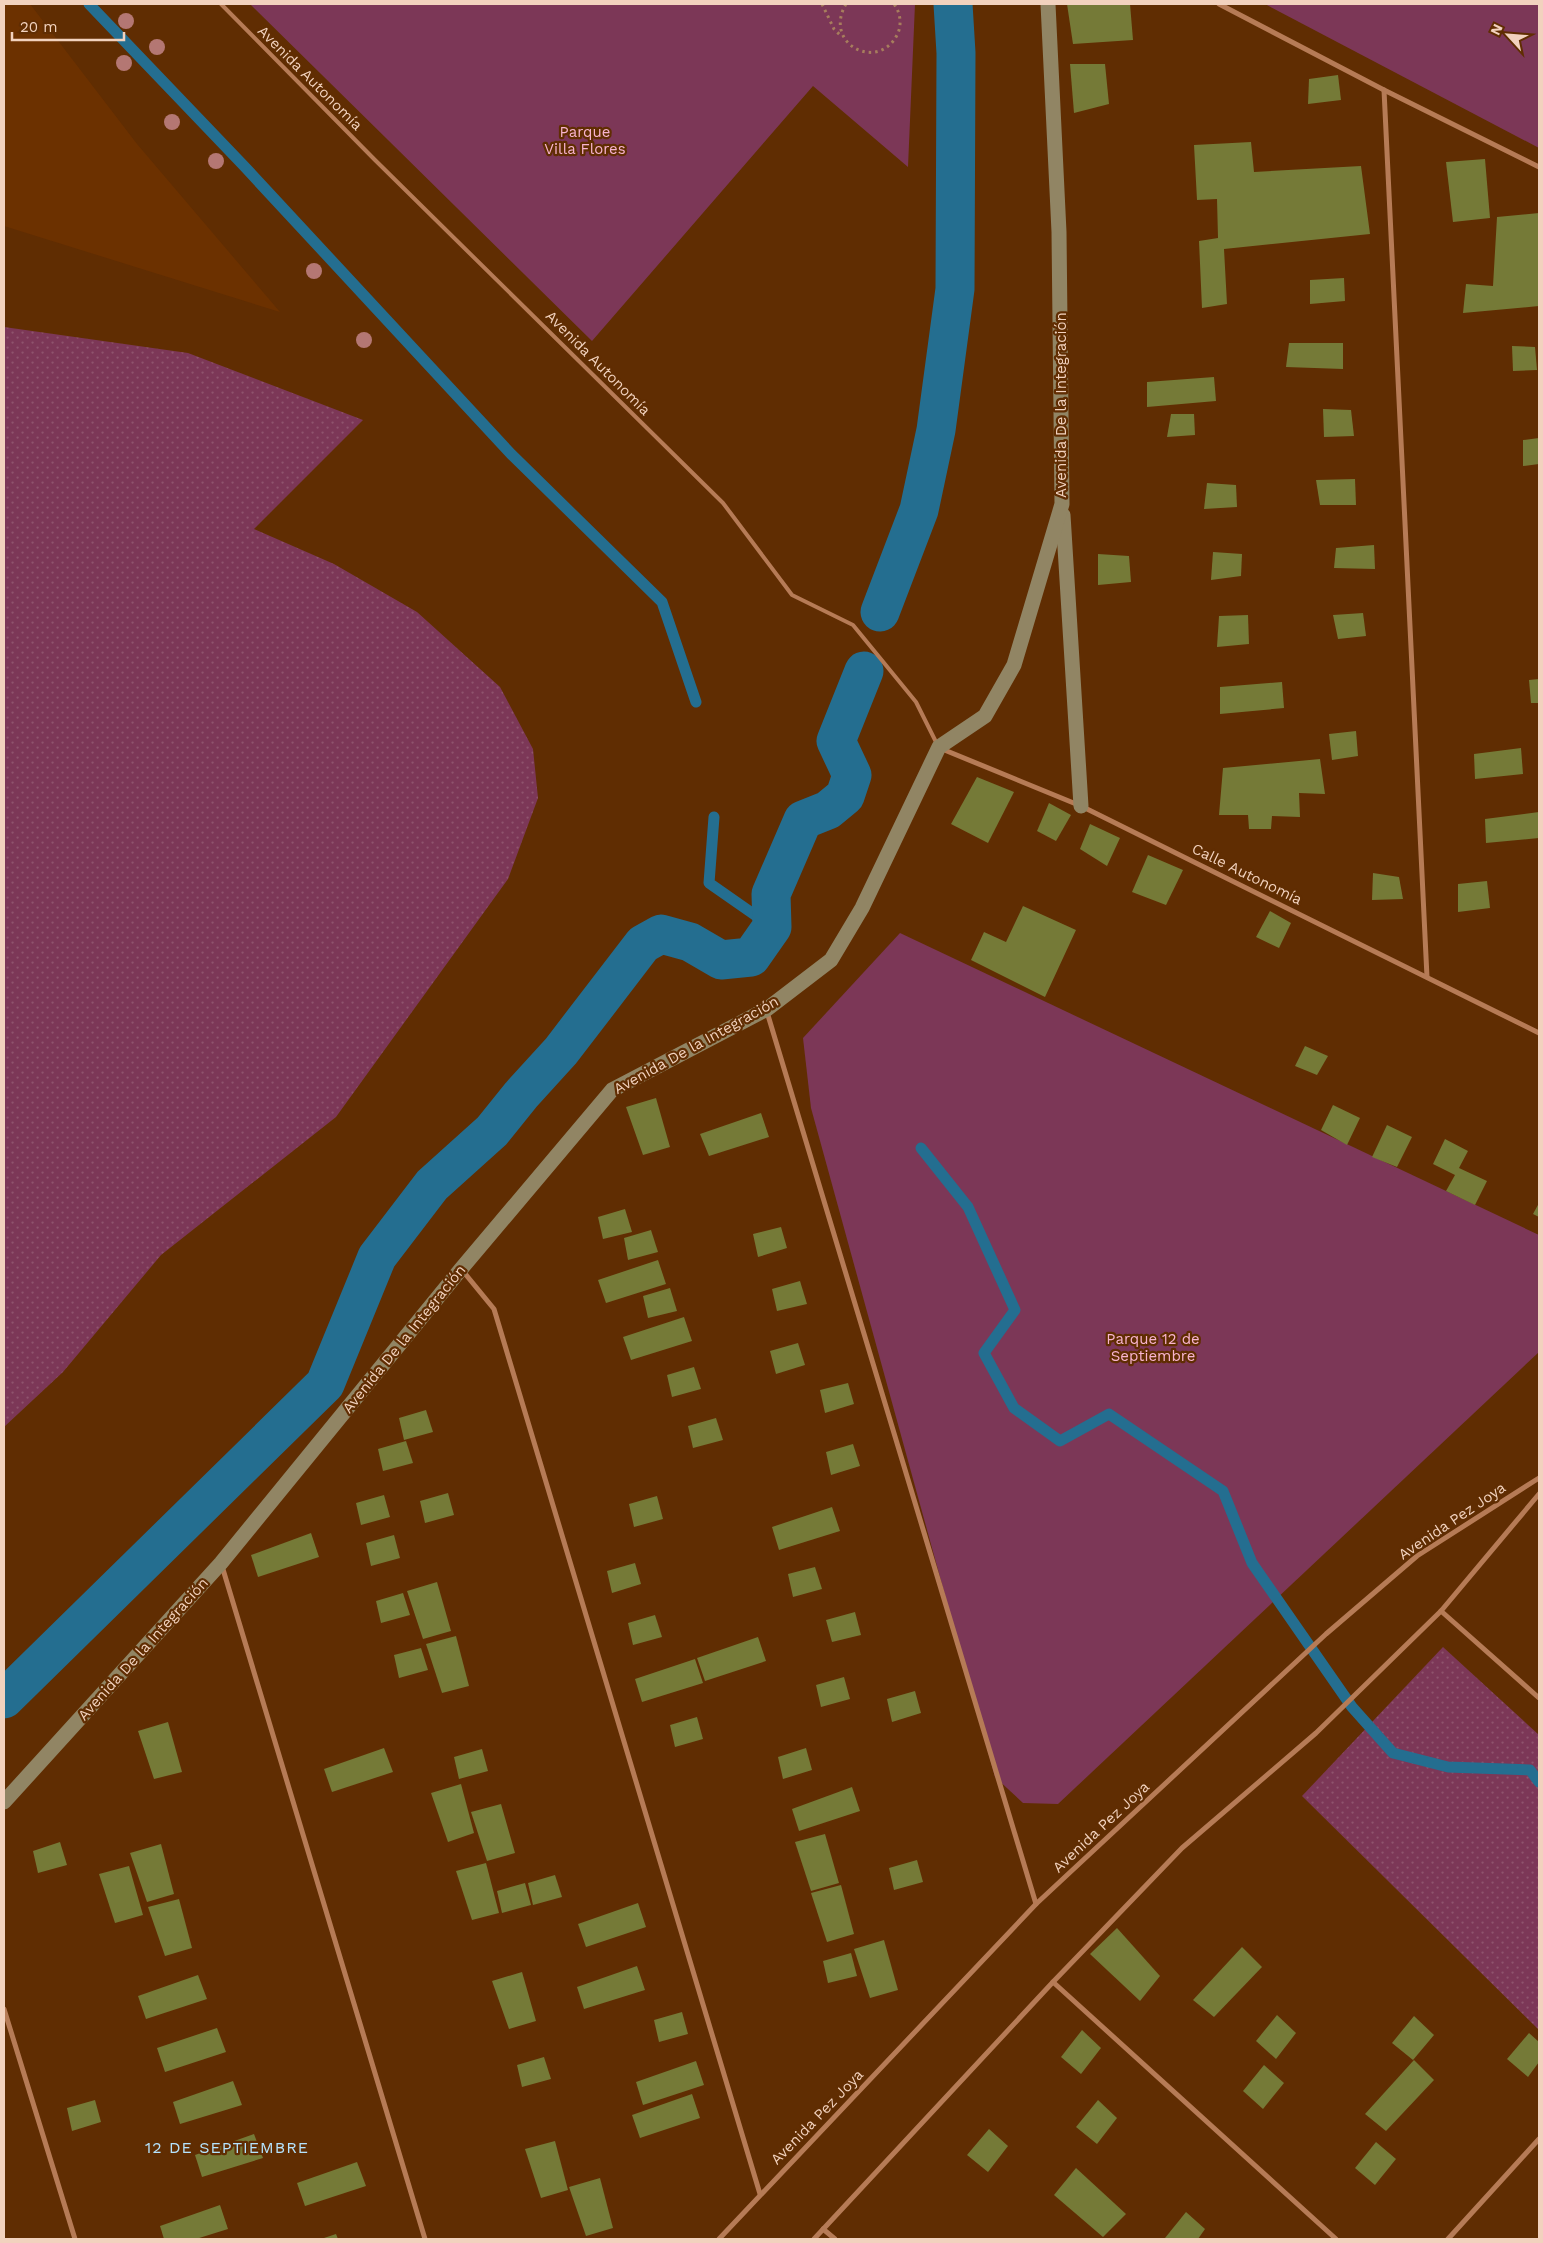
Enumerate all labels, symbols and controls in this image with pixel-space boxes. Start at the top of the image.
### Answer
scale bar [12,10,125,42]
north arrow [1483,10,1533,60]
text: 20 m [20,18,58,36]
text: N [1487,21,1506,37]
street label: Avenida Autonomía [254,22,366,134]
park label: Parque Villa Flores [544,123,626,158]
street label: Avenida Autonomía [542,307,654,419]
street label: Avenida De la Integración [1052,312,1070,498]
street label: Calle Autonomía [1189,839,1306,909]
street label: Avenida De la Integración [610,992,782,1098]
street label: Avenida De la Integración [339,1261,469,1417]
park label: Parque 12 de Septiembre [1106,1330,1200,1365]
street label: Avenida Pez Joya [1395,1478,1509,1564]
street label: Avenida De la Integración [74,1574,212,1724]
street label: Avenida Pez Joya [1049,1777,1153,1876]
street label: Avenida Pez Joya [767,2065,867,2168]
district label: 12 DE SEPTIEMBRE [145,2138,309,2157]

